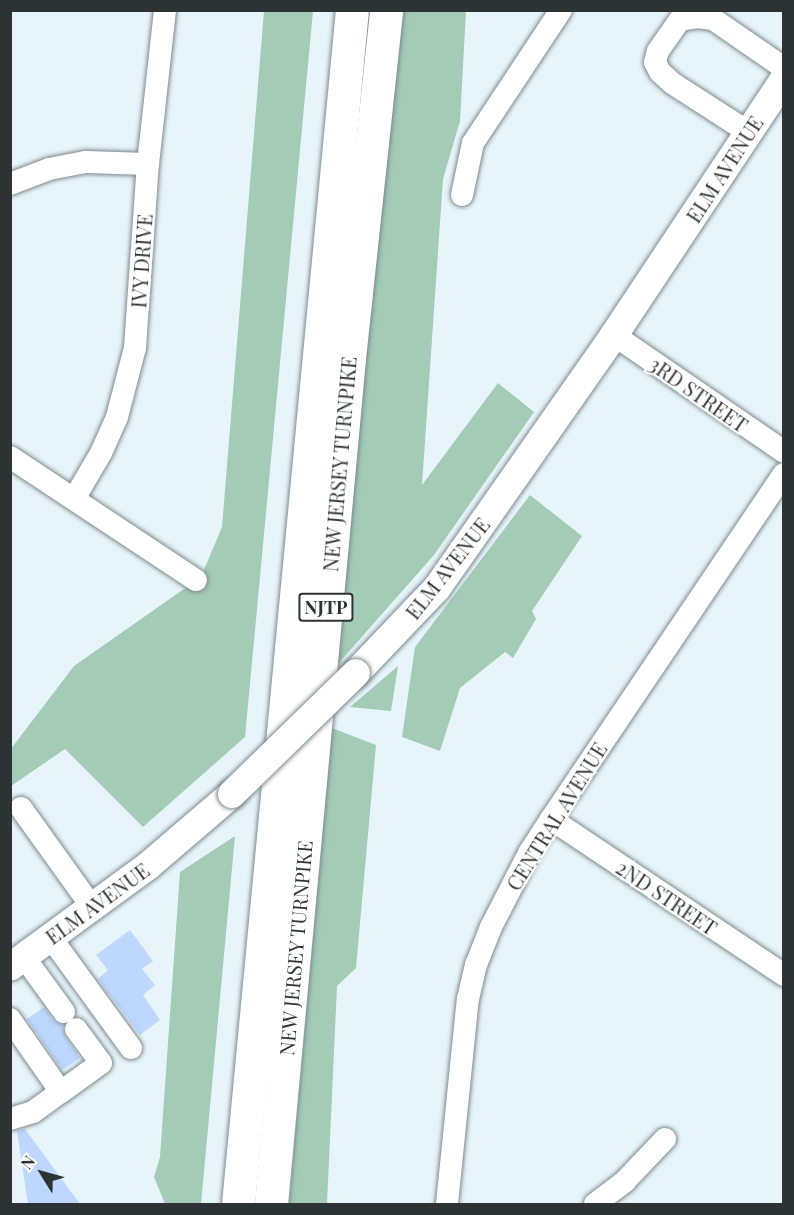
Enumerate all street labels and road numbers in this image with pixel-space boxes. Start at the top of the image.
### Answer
street label: ELM AVENUE [681,111,767,227]
street label: IVY DRIVE [126,213,156,309]
street label: 3RD STREET [645,351,753,437]
street label: NEW JERSEY TURNPIKE [318,355,360,573]
street label: ELM AVENUE [400,512,494,624]
road number: NJTP [298,592,354,622]
street label: CENTRAL AVENUE [501,737,611,895]
street label: NEW JERSEY TURNPIKE [274,839,316,1057]
street label: 2ND STREET [612,855,722,939]
street label: ELM AVENUE [40,857,154,949]

